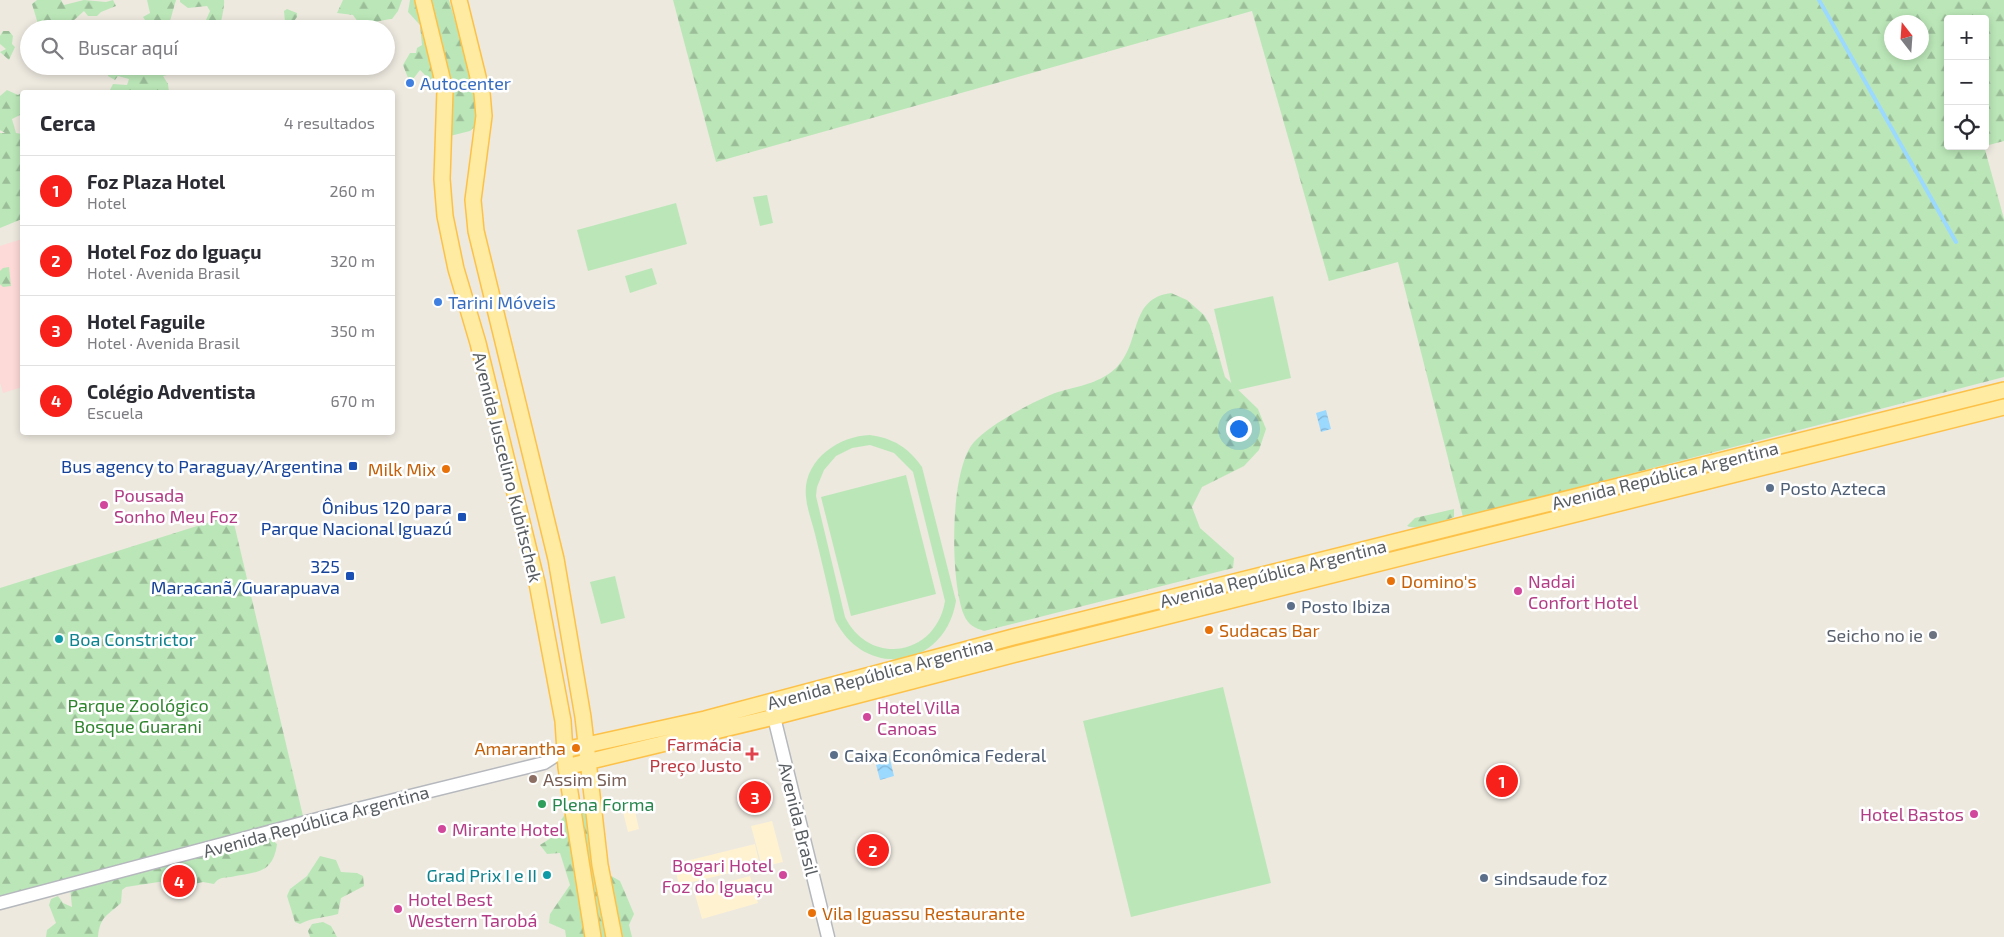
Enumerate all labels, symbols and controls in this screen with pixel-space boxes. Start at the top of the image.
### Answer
north arrow [1884,15,1929,60]
map controls [1944,15,1989,150]
button: + [1944,15,1989,60]
search box [20,20,395,75]
icon: search [38,34,66,62]
text: Buscar aquí [78,36,178,59]
button: − [1944,60,1989,105]
place label: Autocenter [420,72,511,94]
marker: Autocenter [404,77,416,89]
button: locate [1944,105,1989,150]
text: Cerca [40,110,96,135]
text: 4 resultados [284,113,375,132]
text: Foz Plaza Hotel [87,170,225,193]
text: 1 [53,181,59,200]
text: 260 m [330,181,375,200]
text: Hotel [87,193,126,212]
text: Hotel Foz do Iguaçu [87,240,262,263]
text: 2 [51,251,61,270]
text: 320 m [330,251,375,270]
text: Hotel · Avenida Brasil [87,263,240,282]
place label: Tarini Móveis [448,291,556,313]
marker: Tarini Móveis [432,296,444,308]
text: Hotel Faguile [87,310,205,333]
text: 3 [51,321,61,340]
text: 350 m [330,321,375,340]
text: Hotel · Avenida Brasil [87,333,240,352]
street label: Avenida Juscelino Kubitschek [469,350,547,584]
text: Colégio Adventista [87,380,256,403]
text: 4 [51,391,61,410]
text: 670 m [330,391,375,410]
text: Escuela [87,403,143,422]
your location [1226,416,1252,442]
street label: Avenida República Argentina [1549,436,1781,514]
place label: Bus agency to Paraguay/Argentina [61,455,343,477]
place label: Milk Mix [368,458,436,480]
marker: Bus agency to Paraguay/Argentina [347,460,359,472]
marker: Milk Mix [440,463,452,475]
place label: Posto Azteca [1780,477,1886,499]
marker: Posto Azteca [1764,482,1776,494]
place label: Pousada Sonho Meu Foz [114,484,238,527]
place label: Ônibus 120 para Parque Nacional Iguazú [261,496,452,539]
marker: Pousada Sonho Meu Foz [98,499,110,511]
marker: Ônibus 120 para Parque Nacional Iguazú [456,511,468,523]
street label: Avenida República Argentina [1157,534,1389,612]
place label: 325 Maracanã/Guarapuava [151,555,340,598]
marker: 325 Maracanã/Guarapuava [344,570,356,582]
place label: Domino's [1401,570,1477,592]
place label: Nadai Confort Hotel [1528,570,1639,613]
marker: Domino's [1385,575,1397,587]
marker: Nadai Confort Hotel [1512,585,1524,597]
place label: Posto Ibiza [1301,595,1390,617]
marker: Posto Ibiza [1285,600,1297,612]
place label: Sudacas Bar [1219,619,1320,641]
marker: Sudacas Bar [1203,624,1215,636]
place label: Seicho no ie [1826,624,1923,646]
place label: Boa Constrictor [69,628,196,650]
marker: Seicho no ie [1927,629,1939,641]
street label: Avenida República Argentina [765,632,995,714]
marker: Boa Constrictor [53,633,65,645]
park label: Parque Zoológico Bosque Guarani [67,694,209,737]
place label: Hotel Villa Canoas [877,696,960,739]
marker: Hotel Villa Canoas [861,711,873,723]
place label: Farmácia Preço Justo [650,733,742,777]
place label: Amarantha [474,737,566,759]
marker: Amarantha [570,742,582,754]
place label: Caixa Econômica Federal [844,744,1047,766]
marker: Farmácia Preço Justo [746,748,758,760]
marker: Caixa Econômica Federal [828,749,840,761]
street label: Avenida Brasil [774,760,824,879]
pin: 1 [1486,762,1518,800]
place label: Assim Sim [543,768,627,790]
marker: Assim Sim [527,773,539,785]
pin: 3 [739,778,771,816]
street label: Avenida República Argentina [201,780,431,862]
place label: Plena Forma [552,793,655,815]
marker: Plena Forma [536,798,548,810]
place label: Hotel Bastos [1860,803,1964,825]
marker: Hotel Bastos [1968,808,1980,820]
place label: Mirante Hotel [452,818,565,840]
marker: Mirante Hotel [436,823,448,835]
pin: 2 [857,831,889,869]
place label: Bogari Hotel Foz do Iguaçu [662,854,774,898]
pin: 4 [163,862,195,900]
place label: Grad Prix I e II [427,864,537,886]
place label: sindsaude foz [1494,867,1607,889]
marker: Grad Prix I e II [541,869,553,881]
marker: Bogari Hotel Foz do Iguaçu [777,869,789,881]
marker: sindsaude foz [1478,872,1490,884]
place label: Hotel Best Western Tarobá [408,888,537,931]
place label: Vila Iguassu Restaurante [822,902,1025,924]
marker: Hotel Best Western Tarobá [392,903,404,915]
marker: Vila Iguassu Restaurante [806,907,818,919]

